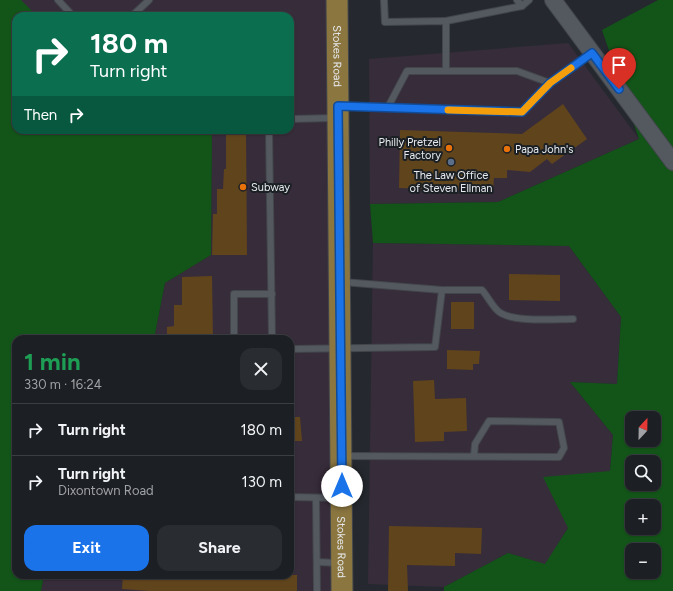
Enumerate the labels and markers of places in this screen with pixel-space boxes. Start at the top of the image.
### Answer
pin [602,48,636,89]
place label: Philly Pretzel Factory [379,136,441,162]
marker: Philly Pretzel Factory [444,143,454,153]
place label: Papa John's [515,143,573,156]
marker: Papa John's [502,144,512,154]
marker: The Law Office of Steven Ellman [446,157,456,167]
place label: The Law Office of Steven Ellman [410,169,492,195]
place label: Subway [251,181,290,194]
marker: Subway [238,182,248,192]

